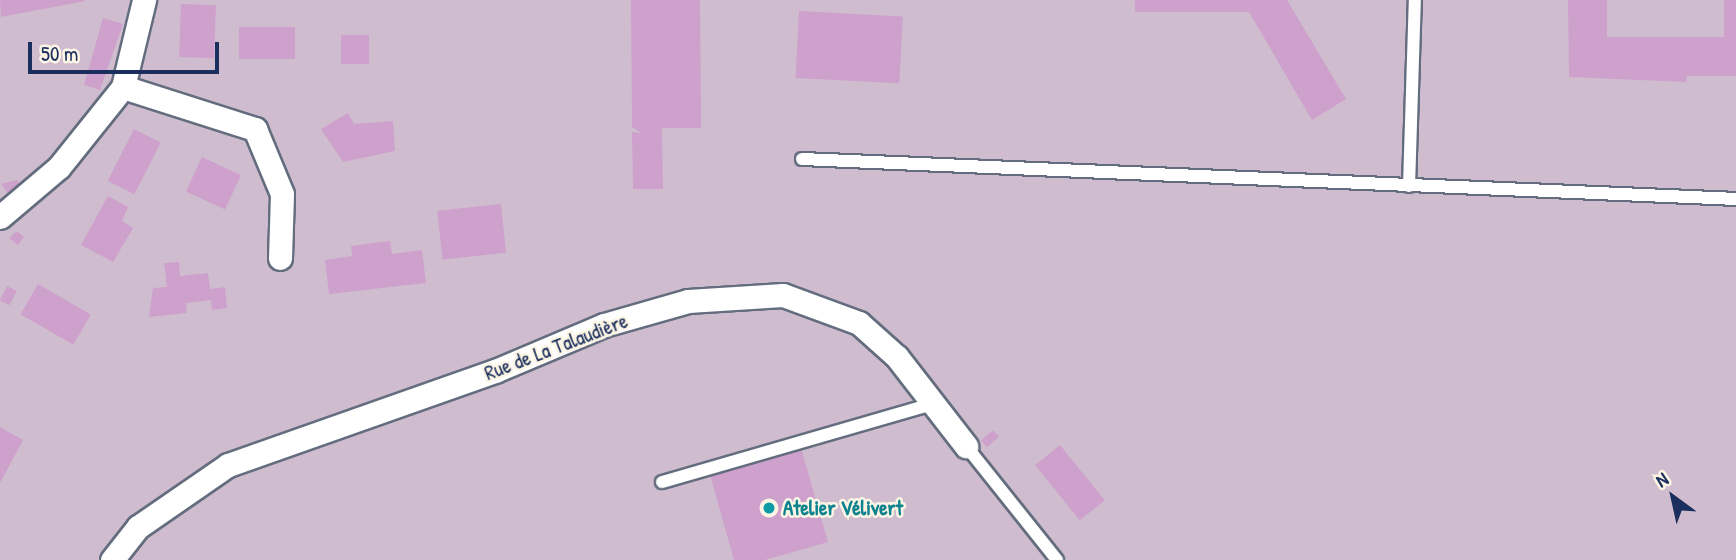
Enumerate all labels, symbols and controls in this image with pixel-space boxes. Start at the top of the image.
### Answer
scale bar [32,28,222,72]
text: 50 m [41,39,78,68]
street label: Rue de La Talaudière [481,308,631,386]
north arrow [1638,462,1708,532]
text: N [1650,466,1673,493]
place label: Atelier Vélivert [783,495,903,521]
marker: Atelier Vélivert [761,500,777,516]

